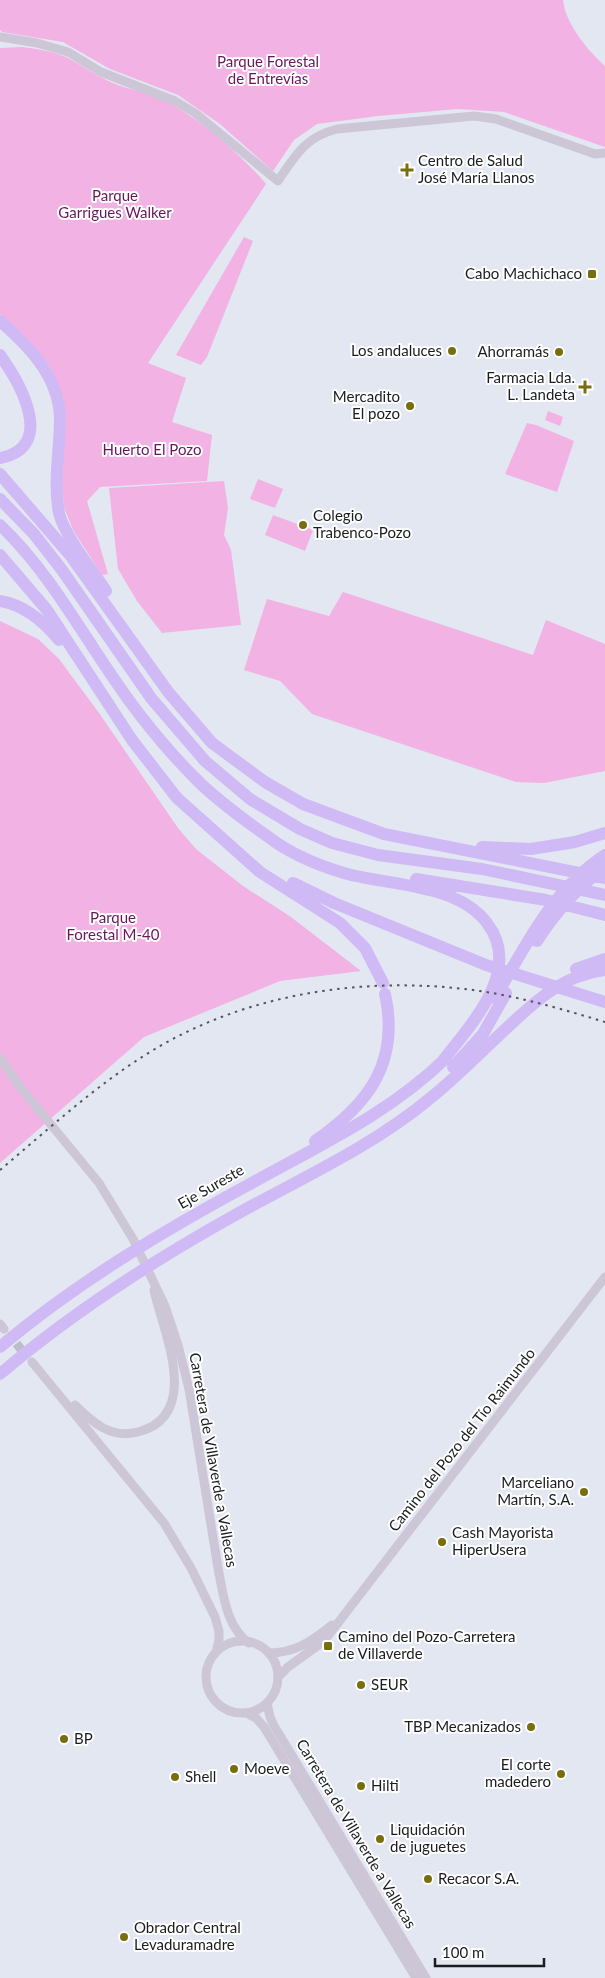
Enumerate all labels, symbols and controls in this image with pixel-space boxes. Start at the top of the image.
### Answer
park label: Parque Forestal de Entrevías [217,52,319,87]
place label: Centro de Salud José María Llanos [418,151,534,186]
marker: Centro de Salud José María Llanos [400,163,414,177]
park label: Parque Garrigues Walker [58,186,172,221]
place label: Cabo Machichaco [465,264,582,282]
marker: Cabo Machichaco [586,268,598,280]
place label: Los andaluces [351,341,442,359]
place label: Ahorramás [477,342,549,360]
marker: Los andaluces [446,345,458,357]
marker: Ahorramás [553,346,565,358]
place label: Farmacia Lda. L. Landeta [486,368,575,403]
marker: Farmacia Lda. L. Landeta [579,381,591,393]
place label: Mercadito El pozo [333,387,400,422]
marker: Mercadito El pozo [404,400,416,412]
park label: Huerto El Pozo [103,440,201,458]
place label: Colegio Trabenco-Pozo [313,506,411,541]
marker: Colegio Trabenco-Pozo [297,519,309,531]
park label: Parque Forestal M-40 [66,908,160,943]
street label: Eje Sureste [174,1160,247,1212]
street label: Camino del Pozo del Tío Raimundo [384,1344,538,1535]
street label: Carretera de Villaverde a Vallecas [186,1351,242,1569]
place label: Marceliano Martín, S.A. [497,1473,574,1508]
marker: Marceliano Martín, S.A. [578,1486,590,1498]
place label: Cash Mayorista HiperUsera [452,1523,554,1558]
marker: Cash Mayorista HiperUsera [436,1536,448,1548]
place label: Camino del Pozo-Carretera de Villaverde [338,1627,516,1662]
marker: Camino del Pozo-Carretera de Villaverde [322,1640,334,1652]
place label: SEUR [371,1675,409,1693]
marker: SEUR [355,1679,367,1691]
place label: TBP Mecanizados [404,1717,521,1735]
marker: TBP Mecanizados [525,1721,537,1733]
place label: BP [74,1729,93,1747]
marker: BP [58,1733,70,1745]
street label: Carretera de Villaverde a Vallecas [293,1736,421,1931]
place label: El corte madedero [485,1755,551,1790]
place label: Moeve [244,1759,289,1777]
marker: Moeve [228,1763,240,1775]
place label: Shell [185,1767,216,1785]
marker: El corte madedero [555,1768,567,1780]
marker: Shell [169,1771,181,1783]
place label: Hilti [371,1776,399,1794]
marker: Hilti [355,1780,367,1792]
place label: Liquidación de juguetes [390,1820,466,1855]
marker: Liquidación de juguetes [374,1833,386,1845]
place label: Recacor S.A. [438,1869,519,1887]
marker: Recacor S.A. [422,1873,434,1885]
place label: Obrador Central Levaduramadre [134,1918,241,1953]
marker: Obrador Central Levaduramadre [118,1931,130,1943]
scale bar [435,1936,544,1968]
text: 100 m [442,1943,484,1961]

